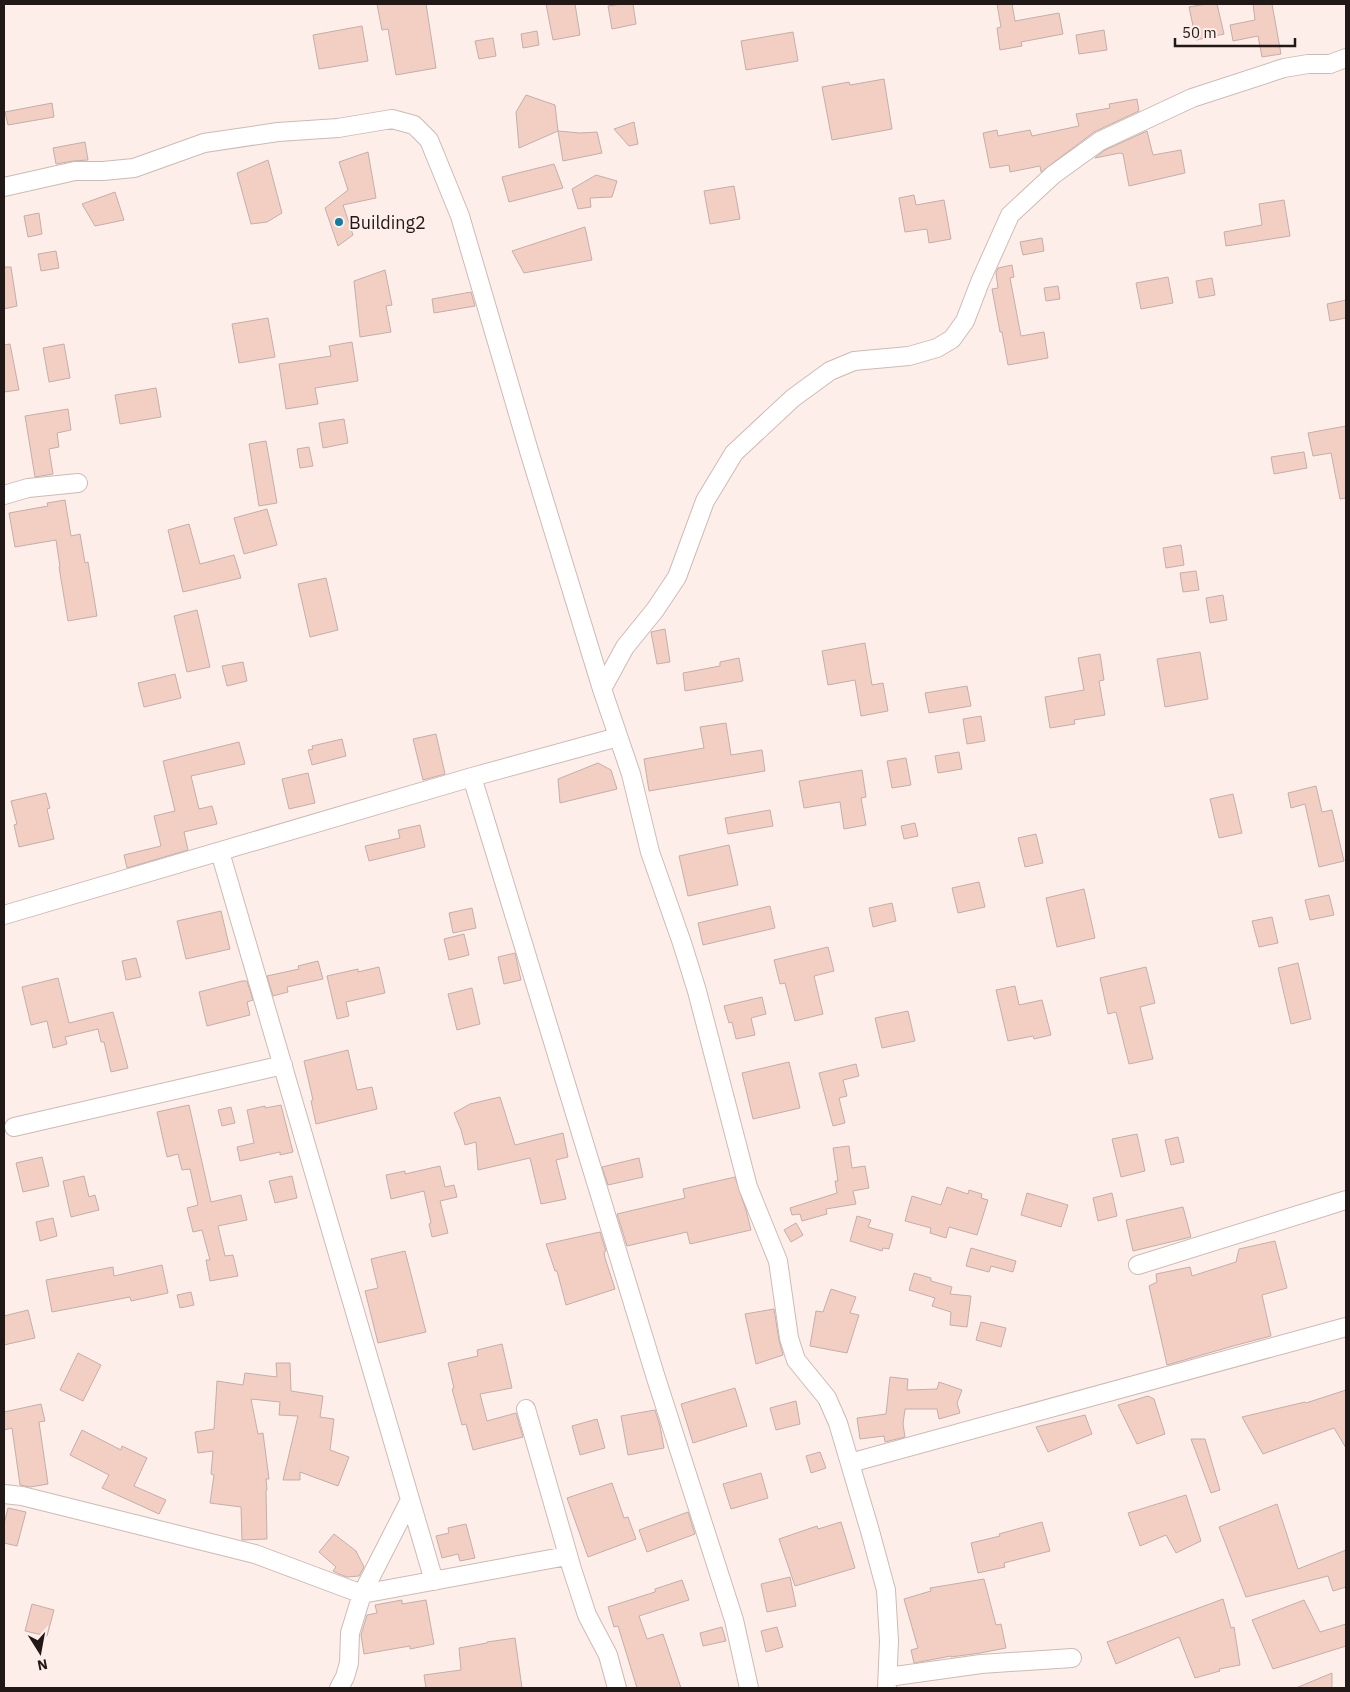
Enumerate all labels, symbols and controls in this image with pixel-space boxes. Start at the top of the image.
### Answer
scale bar [1175,15,1295,47]
text: 50 m [1182,23,1217,42]
place label: Building2 [349,211,426,234]
marker: Building2 [333,216,345,228]
north arrow [15,1627,65,1677]
text: N [36,1655,49,1675]

